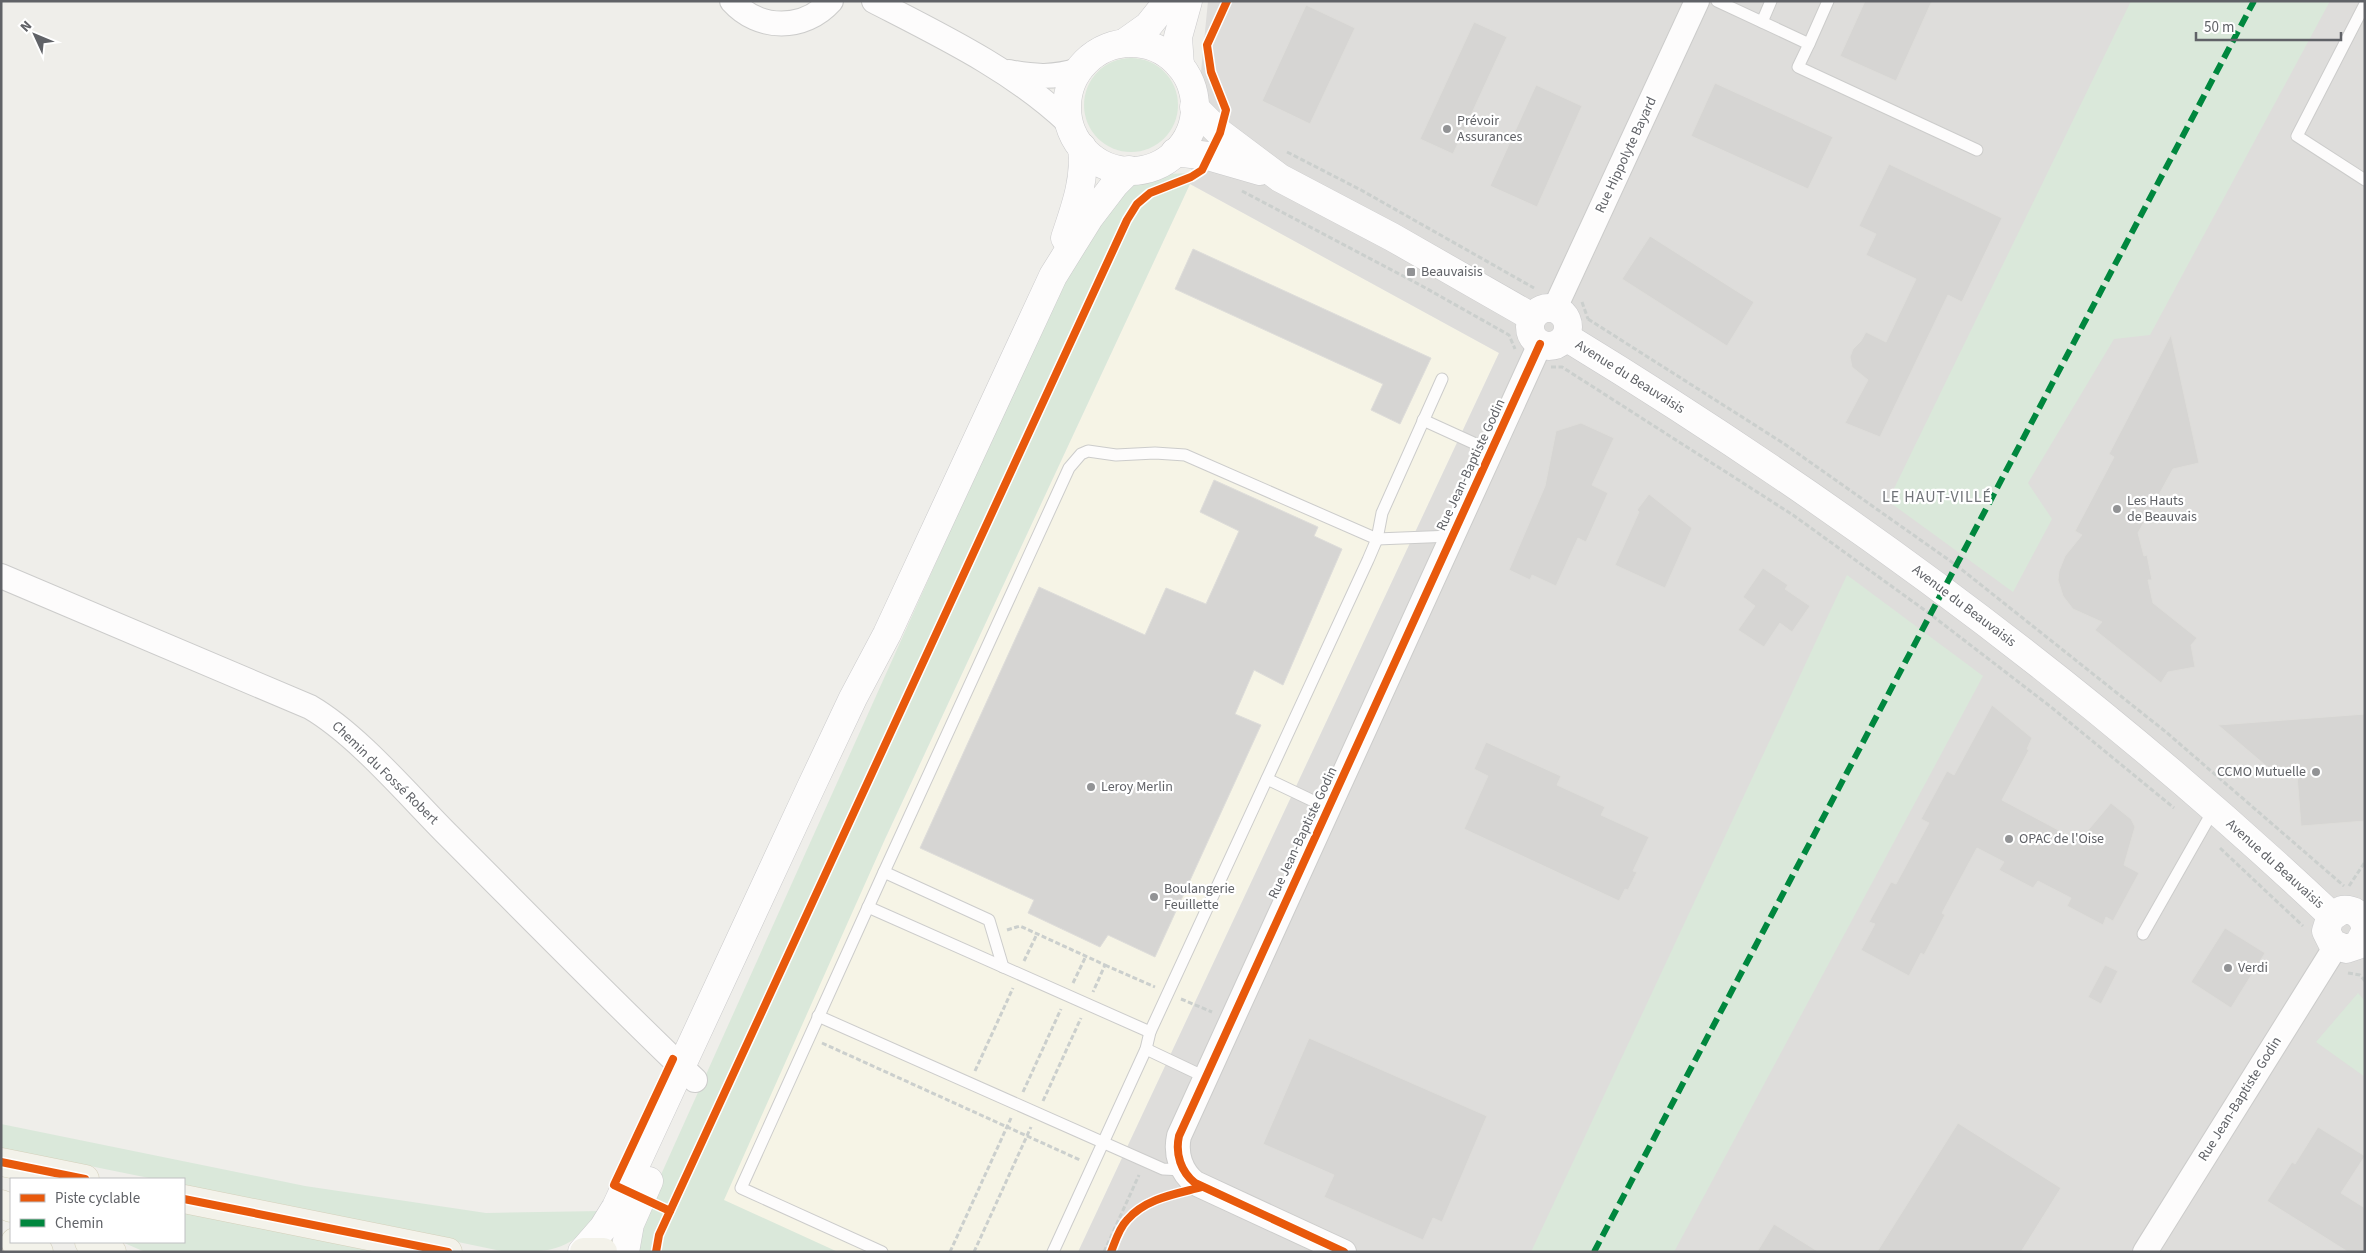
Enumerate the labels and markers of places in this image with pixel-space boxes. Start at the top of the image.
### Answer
place label: Prévoir Assurances [1457,111,1523,147]
marker: Prévoir Assurances [1441,123,1453,135]
place label: Beauvaisis [1421,262,1483,282]
marker: Beauvaisis [1405,266,1417,278]
place label: Les Hauts de Beauvais [2127,491,2197,527]
marker: Les Hauts de Beauvais [2111,503,2123,515]
place label: CCMO Mutuelle [2217,762,2306,782]
marker: CCMO Mutuelle [2310,766,2322,778]
place label: Leroy Merlin [1101,777,1173,797]
marker: Leroy Merlin [1085,781,1097,793]
place label: OPAC de l'Oise [2019,829,2104,849]
marker: OPAC de l'Oise [2003,833,2015,845]
place label: Boulangerie Feuillette [1164,879,1235,915]
marker: Boulangerie Feuillette [1148,891,1160,903]
place label: Verdi [2238,958,2268,978]
marker: Verdi [2222,962,2234,974]

